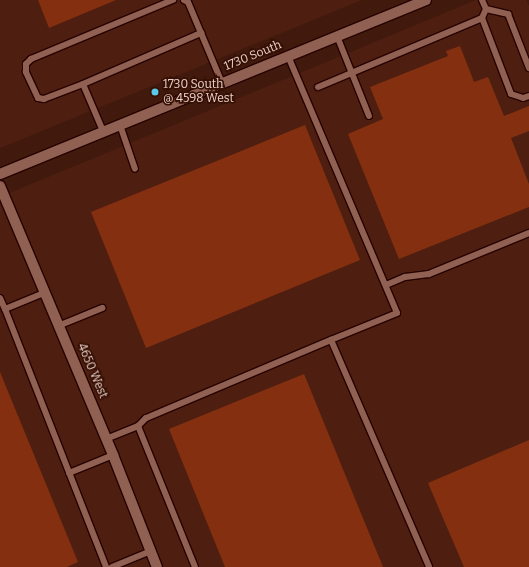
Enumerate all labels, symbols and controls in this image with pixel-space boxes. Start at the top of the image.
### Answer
street label: 1730 South [222,38,284,74]
place label: 1730 South @ 4598 West [163,78,234,106]
marker: 1730 South @ 4598 West [150,87,160,97]
street label: 4650 West [74,341,110,401]

